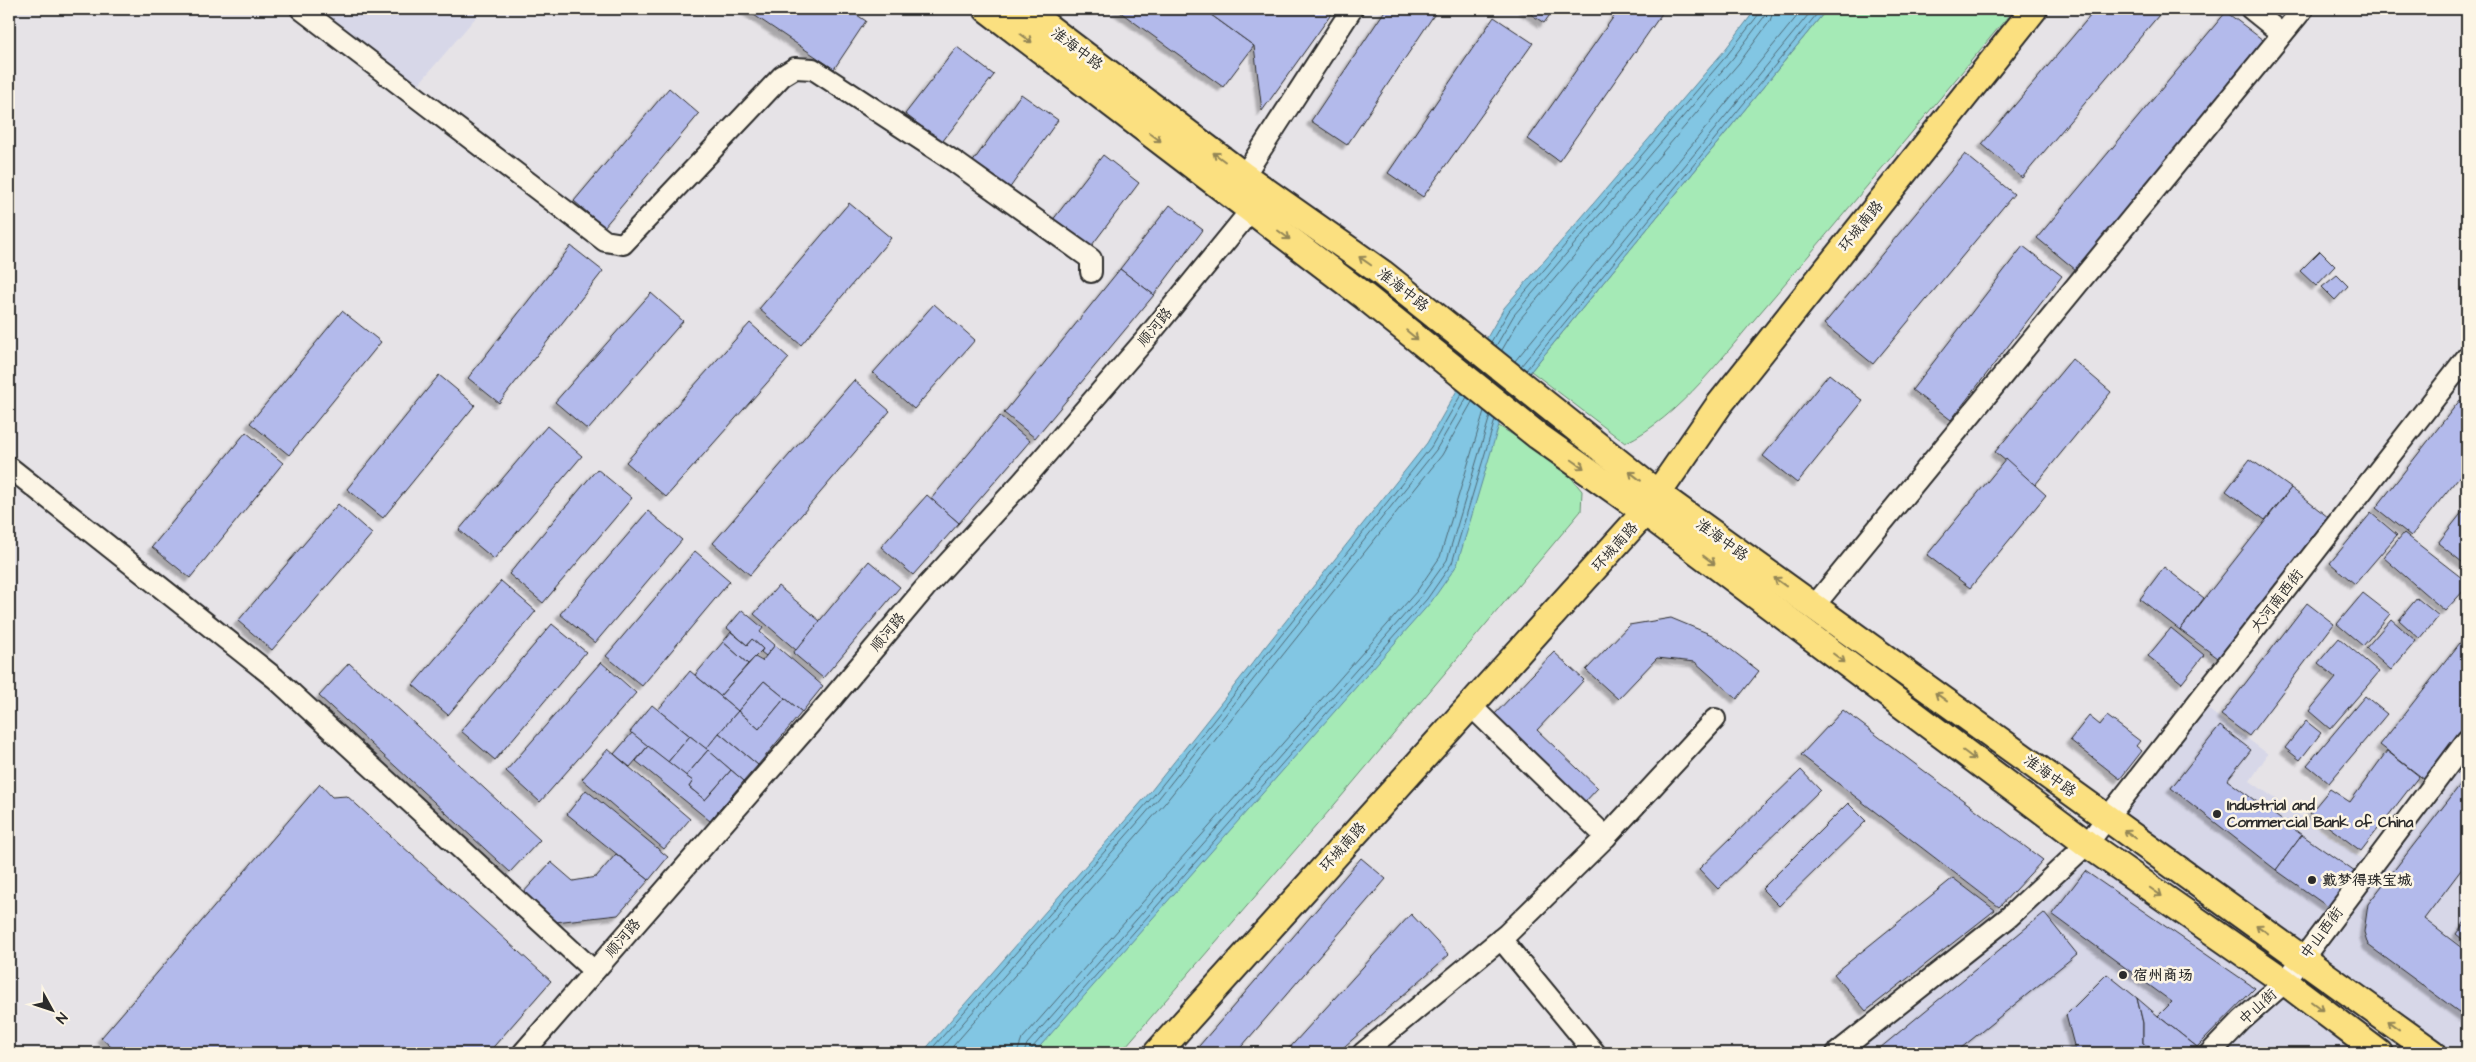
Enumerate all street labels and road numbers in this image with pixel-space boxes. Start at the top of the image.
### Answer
street label: 淮海中路 [1047,23,1107,75]
street label: 环城南路 [1834,196,1888,256]
street label: 淮海中路 [1373,263,1433,317]
street label: 顺河路 [1132,303,1178,351]
street label: 淮海中路 [1692,514,1752,566]
street label: 环城南路 [1587,518,1643,576]
street label: 大河南西街 [2246,565,2308,637]
street label: 顺河路 [865,608,911,656]
street label: 淮海中路 [2020,750,2080,802]
street label: 环城南路 [1315,818,1371,876]
street label: 中山西街 [2296,903,2348,963]
street label: 顺河路 [600,914,646,962]
street label: 中山街 [2234,984,2282,1030]

